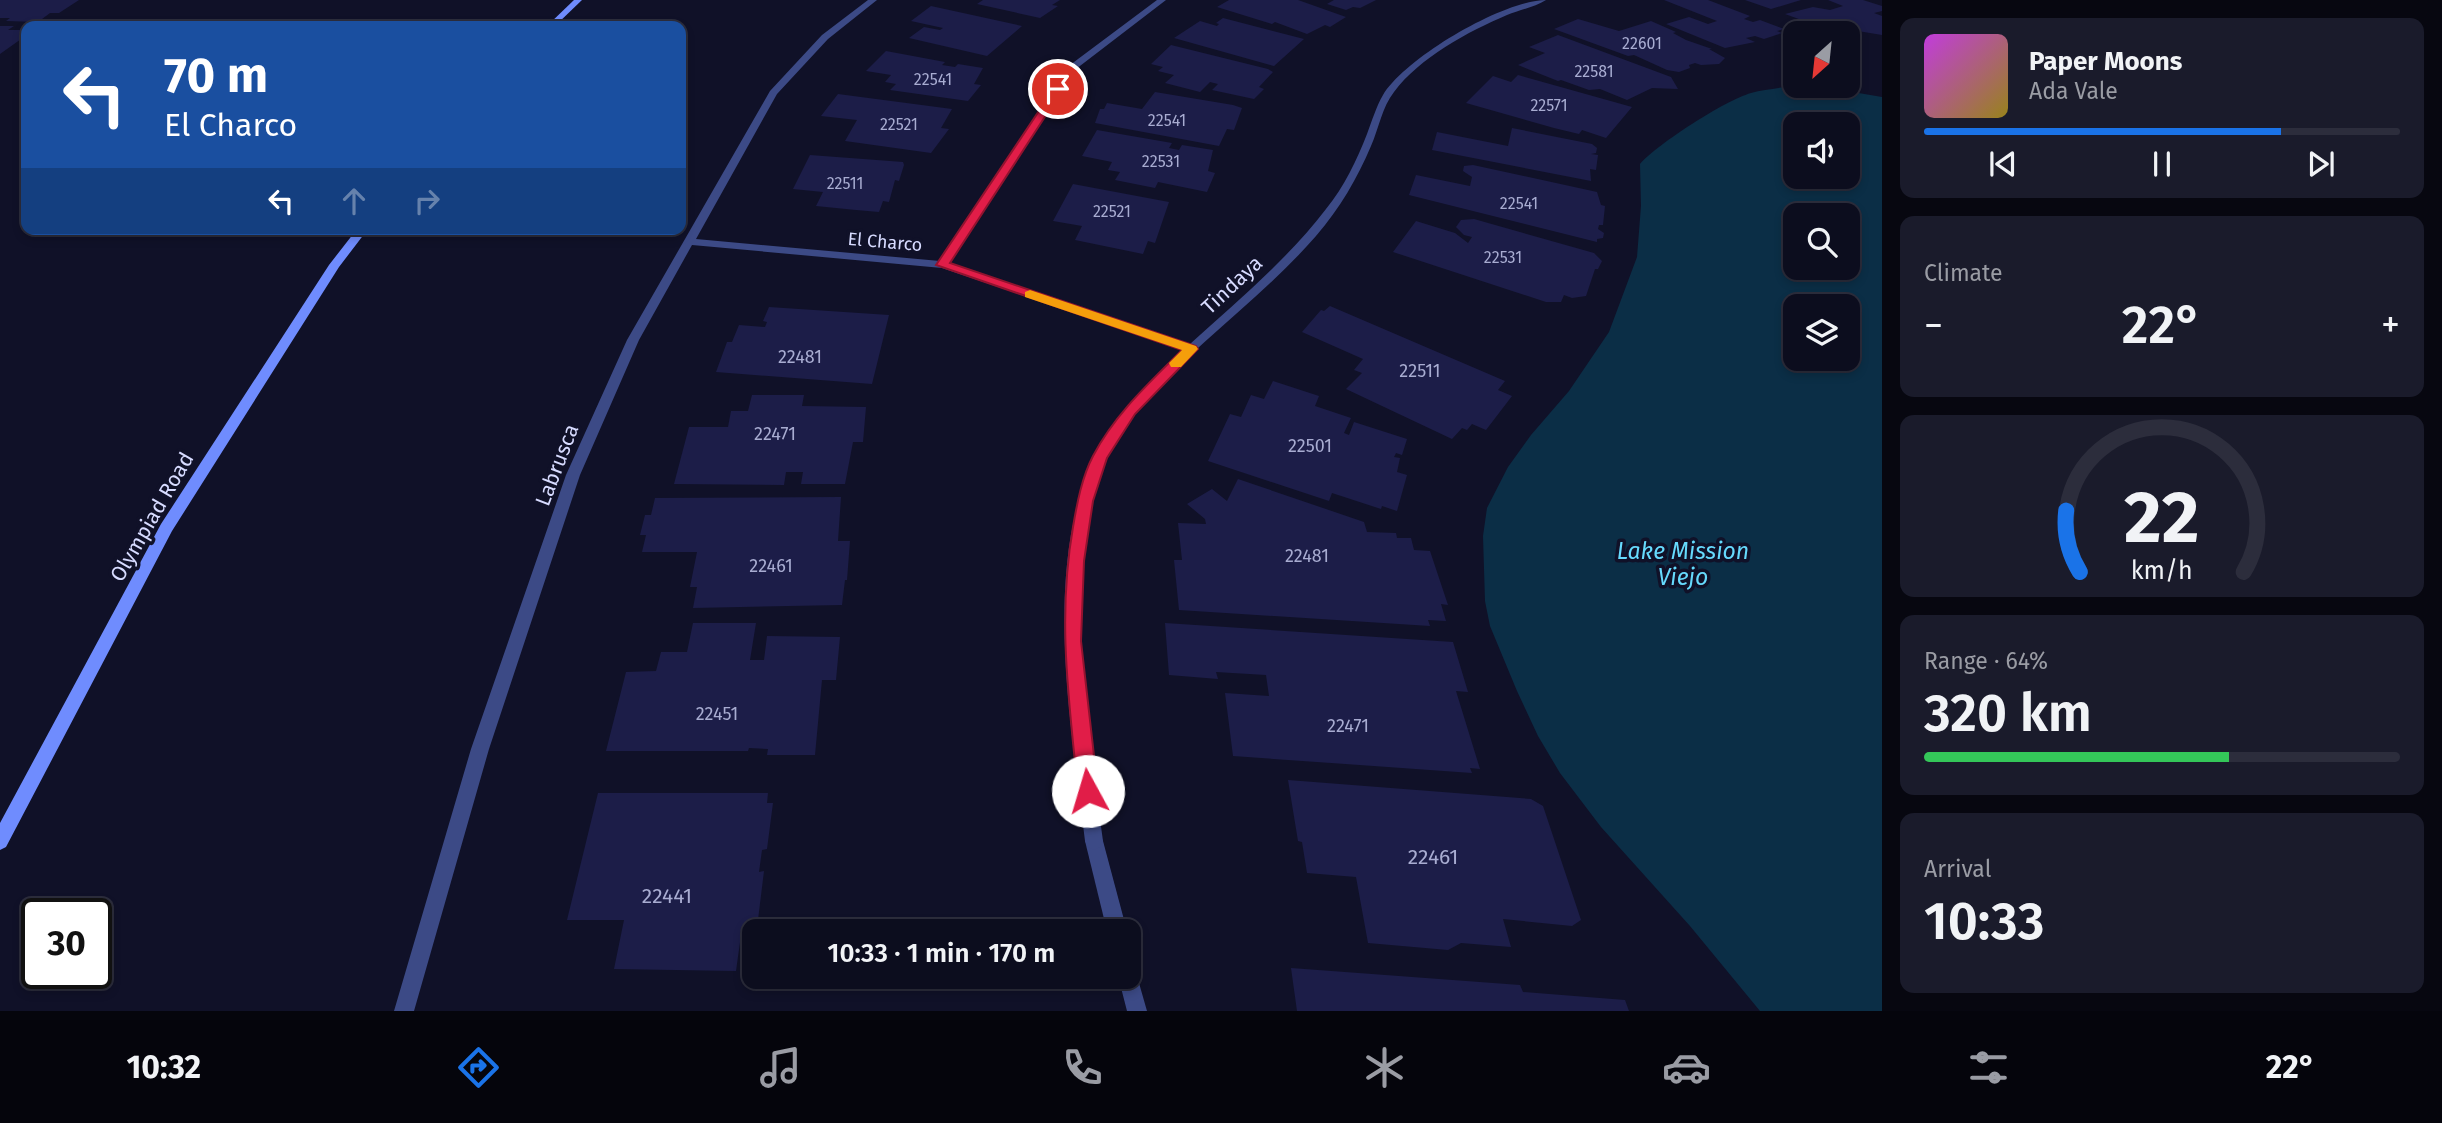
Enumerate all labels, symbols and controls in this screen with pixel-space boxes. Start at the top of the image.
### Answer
north arrow [1783,21,1860,98]
map controls [1783,21,1860,371]
house number: 22601 [1622,34,1662,53]
text: 70 m [164,46,268,105]
text: Paper Moons [2029,46,2182,77]
icon: left [49,49,140,140]
pin [1028,59,1088,119]
house number: 22581 [1574,62,1614,81]
house number: 22541 [914,70,952,89]
icon: arrive [1039,70,1077,108]
text: Ada Vale [2029,77,2118,105]
house number: 22571 [1530,96,1568,115]
text: El Charco [164,106,297,144]
house number: 22541 [1148,111,1186,130]
button: sound [1783,112,1860,189]
house number: 22521 [880,115,918,134]
icon: previous [1984,145,2022,183]
icon: pause [2143,145,2181,183]
icon: next [2302,145,2340,183]
house number: 22531 [1142,152,1180,171]
house number: 22511 [827,174,863,193]
icon: left [262,182,300,220]
icon: ahead [335,182,373,220]
icon: right [408,182,446,220]
house number: 22541 [1500,194,1538,213]
house number: 22521 [1093,202,1131,221]
button: search [1783,203,1860,280]
street label: El Charco [847,228,923,256]
house number: 22531 [1484,248,1522,267]
street label: Tindaya [1196,250,1268,320]
text: Climate [1924,259,2003,287]
button: layers [1783,294,1860,371]
text: 22° [2122,294,2202,357]
text: − [1924,302,1943,348]
text: + [2381,302,2400,348]
house number: 22481 [778,346,822,368]
house number: 22511 [1399,360,1441,382]
street label: Labrusca [530,420,584,510]
house number: 22471 [754,423,796,445]
house number: 22501 [1288,435,1332,457]
street label: Olympiad Road [104,448,200,586]
text: 22 [2124,474,2200,561]
water label: Lake Mission Viejo [1617,537,1749,591]
house number: 22481 [1285,545,1329,567]
house number: 22461 [749,555,793,577]
text: km/h [2131,555,2193,585]
text: Range · 64% [1924,647,2048,675]
text: 320 km [1924,682,2092,745]
house number: 22451 [696,703,738,725]
house number: 22471 [1327,715,1369,737]
position arrow [1051,754,1125,828]
house number: 22461 [1408,844,1458,870]
text: Arrival [1924,855,1991,883]
house number: 22441 [642,883,692,909]
text: 10:33 [1924,890,2045,953]
speed limit sign: 30 [21,898,112,989]
text: 10:33 · 1 min · 170 m [828,938,1055,969]
icon: directions [454,1043,503,1092]
icon: music [756,1043,805,1092]
icon: phone [1058,1043,1107,1092]
icon: climate [1360,1043,1409,1092]
icon: car [1662,1043,1711,1092]
icon: filters [1964,1043,2013,1092]
text: 10:32 [126,1048,201,1086]
text: 22° [2266,1048,2315,1086]

